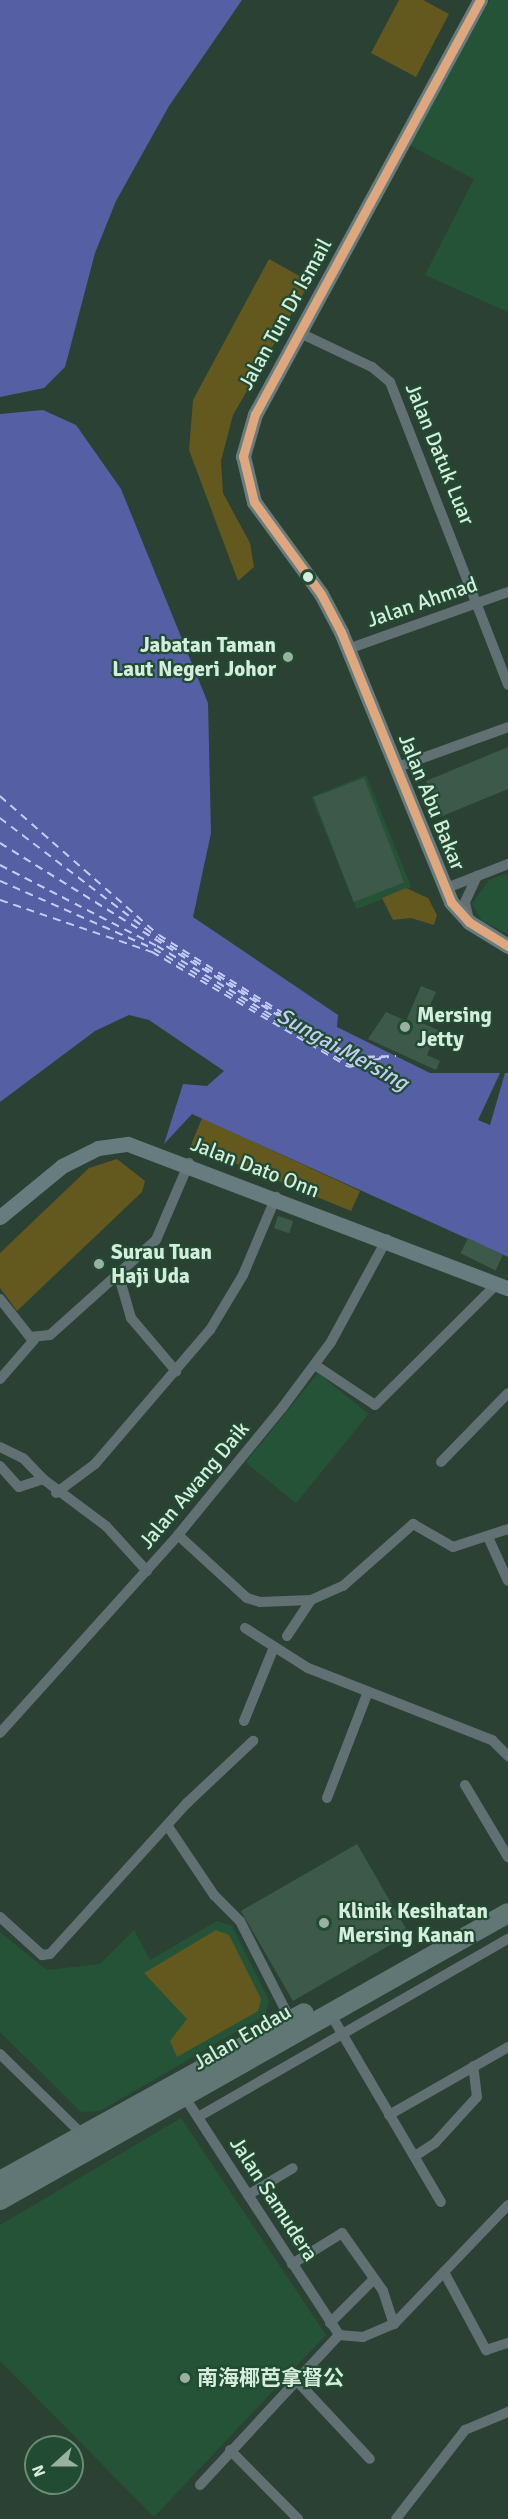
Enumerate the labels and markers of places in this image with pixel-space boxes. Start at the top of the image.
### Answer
unlabelled marker [302,571,314,583]
place label: Jabatan Taman Laut Negeri Johor [112,632,276,682]
marker: Jabatan Taman Laut Negeri Johor [281,650,295,664]
place label: Mersing Jetty [417,1002,492,1052]
marker: Mersing Jetty [398,1020,412,1034]
place label: Surau Tuan Haji Uda [111,1239,212,1289]
marker: Surau Tuan Haji Uda [92,1257,106,1271]
place label: Klinik Kesihatan Mersing Kanan [338,1898,488,1948]
marker: Klinik Kesihatan Mersing Kanan [315,1914,333,1932]
place label: 南海椰芭拿督公 [197,2365,344,2391]
marker: 南海椰芭拿督公 [178,2371,192,2385]

